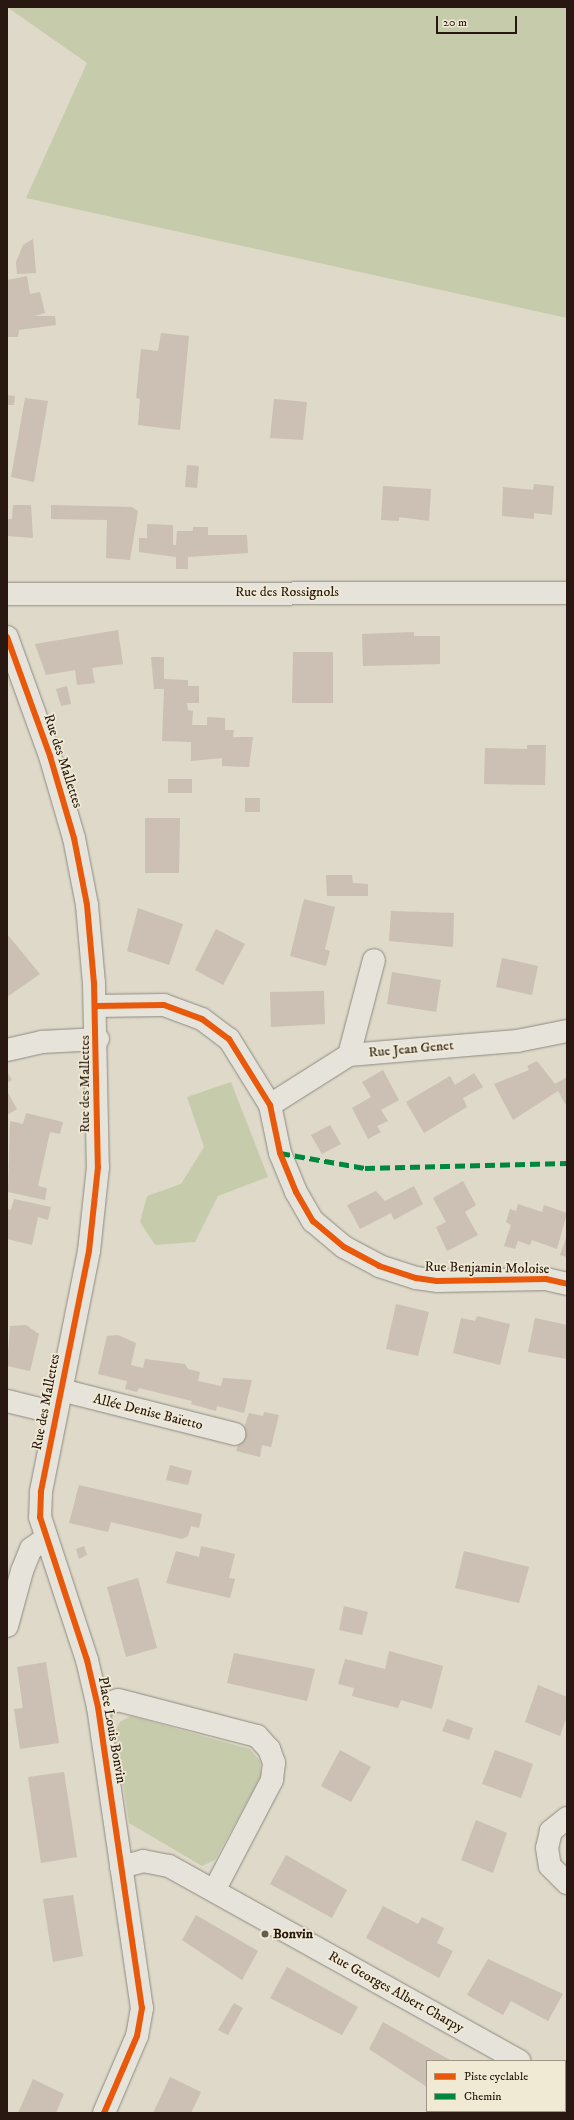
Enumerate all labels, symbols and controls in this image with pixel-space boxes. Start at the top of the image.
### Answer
scale bar [438,8,519,34]
text: 20 m [443,15,467,30]
street label: Rue des Rossignols [235,584,339,600]
street label: Rue des Mallettes [40,712,86,810]
street label: Rue des Mallettes [77,1035,93,1133]
street label: Rue Jean Genet [368,1037,454,1061]
street label: Rue Benjamin Moloise [424,1259,550,1277]
street label: Rue des Mallettes [28,1352,64,1452]
street label: Allée Denise Baïetto [91,1390,205,1434]
street label: Place Louis Bonvin [94,1675,130,1785]
place label: Bonvin [273,1926,313,1942]
marker: Bonvin [260,1929,270,1939]
street label: Rue Georges Albert Charpy [325,1948,467,2036]
legend [426,2060,566,2112]
text: Piste cyclable [464,2069,528,2084]
text: Chemin [464,2089,502,2104]

